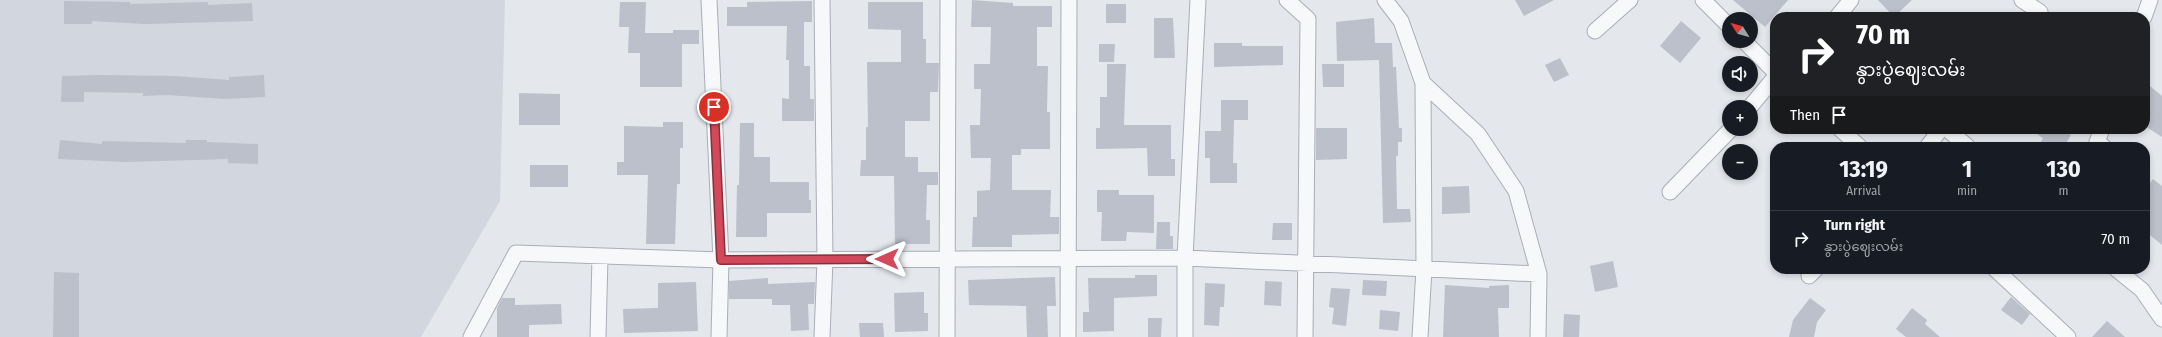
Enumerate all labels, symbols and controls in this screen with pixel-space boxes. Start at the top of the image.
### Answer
north arrow [1722,12,1758,48]
map controls [1722,12,1758,180]
text: 70 m [1856,18,1910,51]
icon: right [1790,28,1842,80]
button: sound [1722,56,1758,92]
text: နွားပွဲဈေးလမ်း [1856,59,1966,81]
pin [697,90,731,124]
icon: arrive [703,96,725,118]
button: + [1722,100,1758,136]
icon: arrive [1828,104,1850,126]
text: Then [1790,106,1820,124]
button: − [1722,144,1758,180]
text: 13:19 [1839,155,1888,183]
text: 1 [1962,155,1972,183]
text: 130 [2046,155,2081,183]
text: Arrival [1846,183,1881,198]
text: min [1957,183,1977,198]
text: m [2059,183,2069,198]
text: Turn right [1824,216,1885,234]
icon: right [1790,228,1812,250]
text: 70 m [2101,230,2130,248]
position arrow [866,238,908,280]
text: နွားပွဲဈေးလမ်း [1824,239,1903,254]

